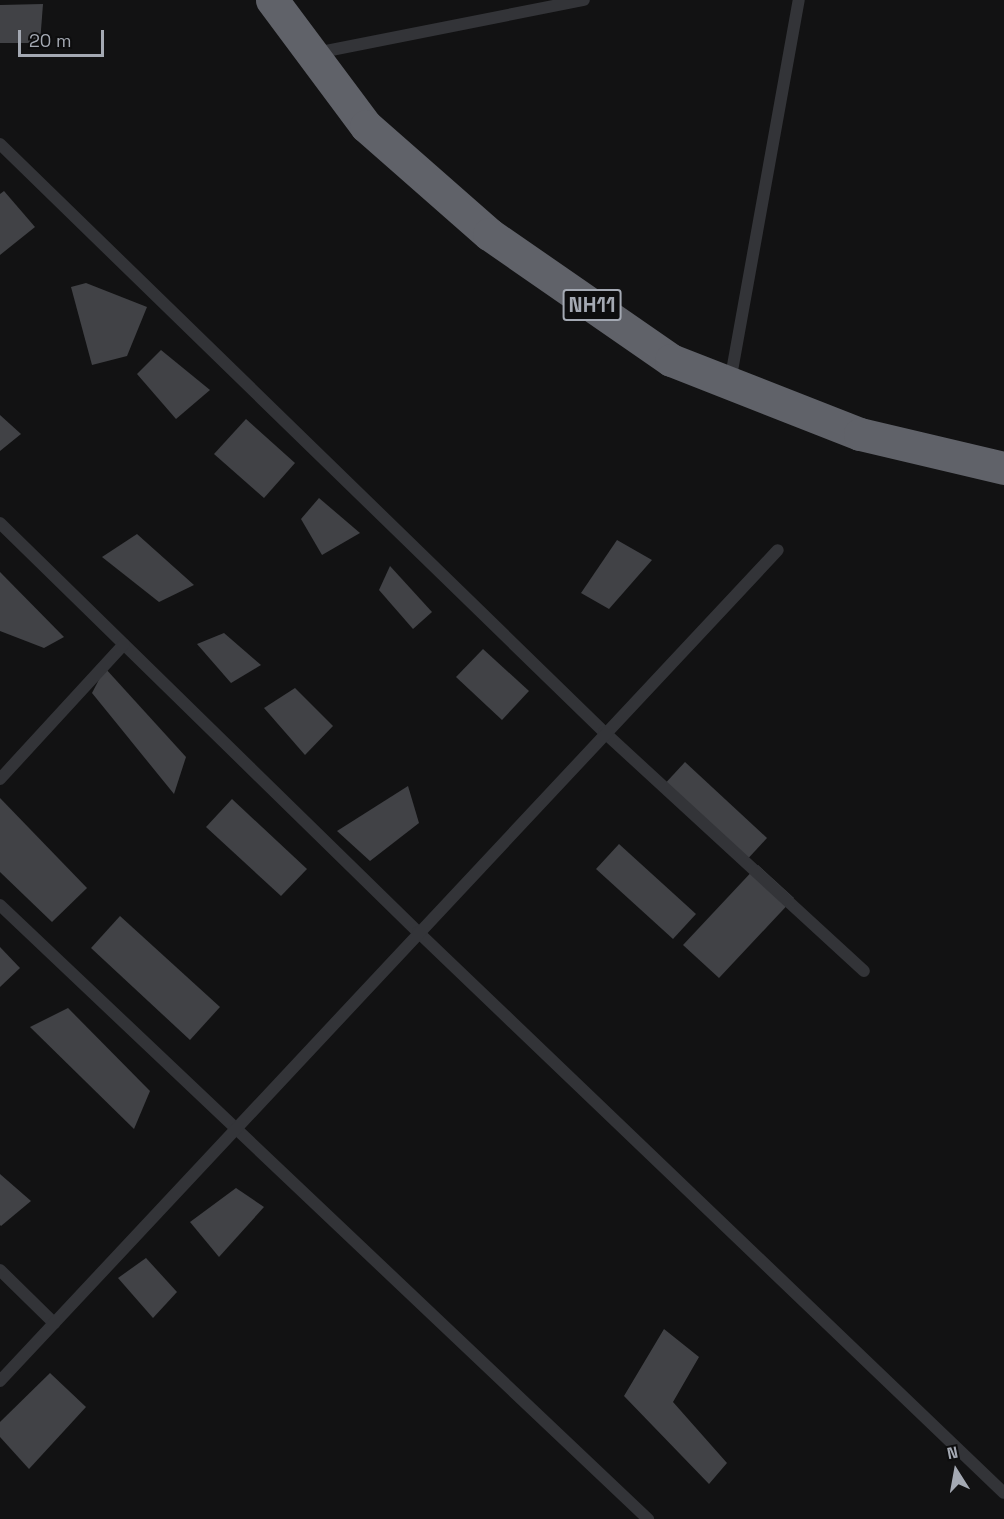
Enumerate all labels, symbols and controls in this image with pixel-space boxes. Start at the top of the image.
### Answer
scale bar [21,18,106,56]
text: 20 m [29,29,72,52]
road number: NH11 [562,287,622,323]
north arrow [926,1441,986,1501]
text: N [945,1442,960,1464]

